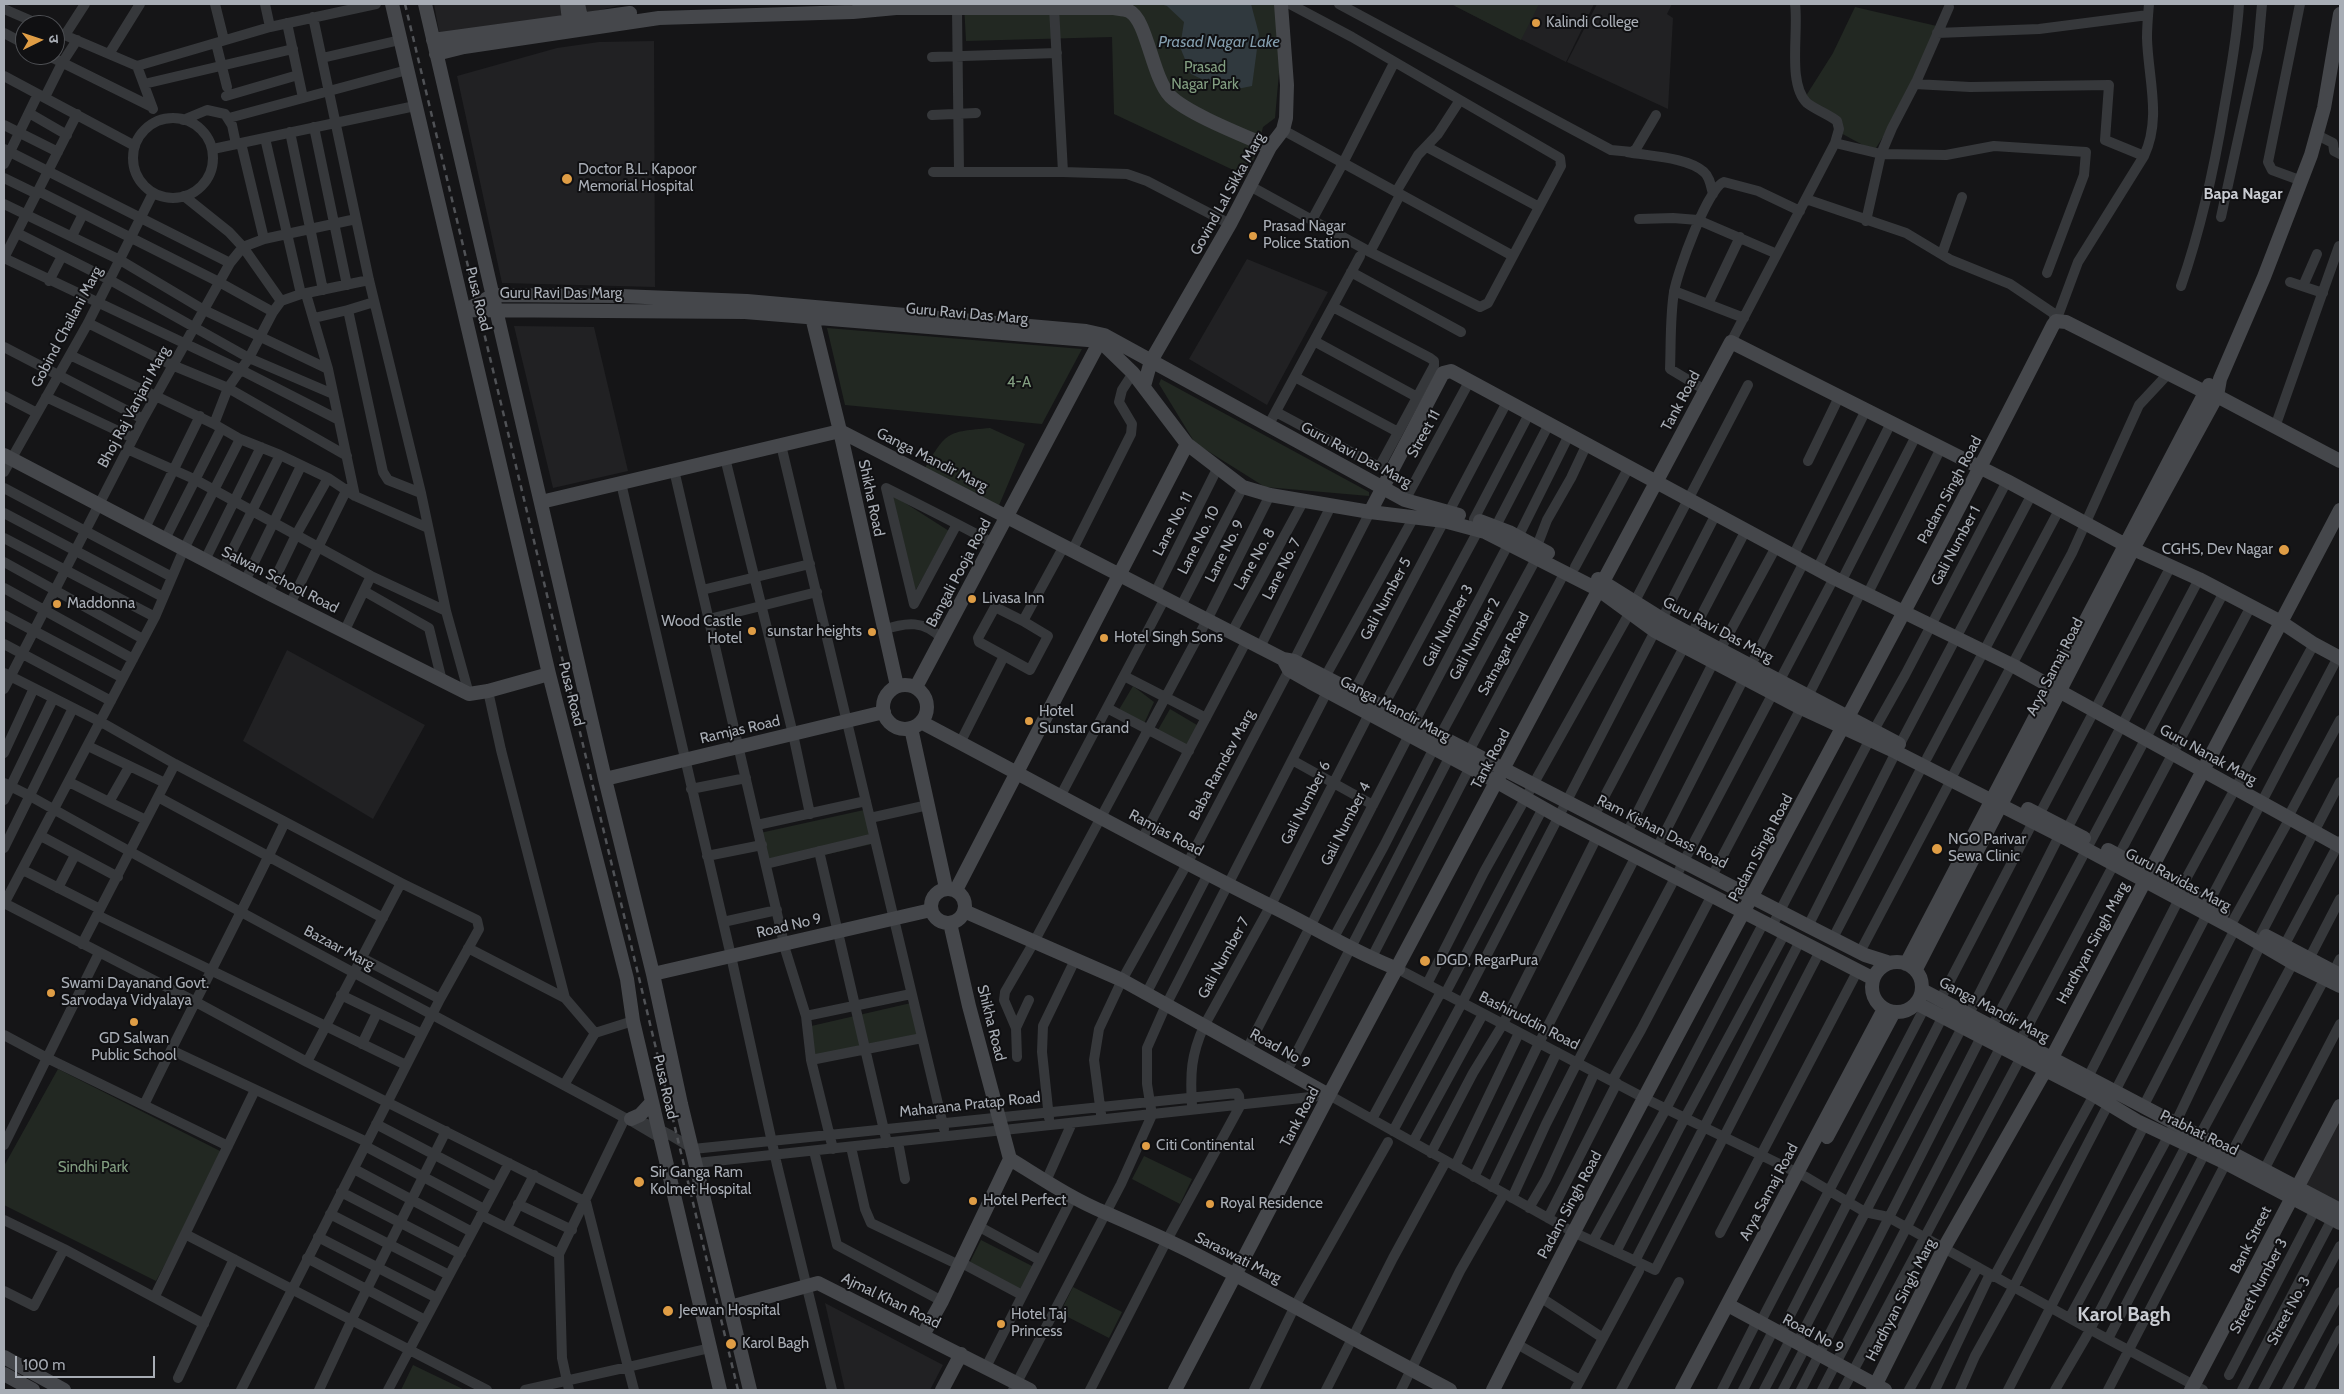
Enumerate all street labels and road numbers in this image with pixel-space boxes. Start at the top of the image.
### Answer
street label: Govind Lal Sikka Marg [1187,129,1269,259]
street label: Gobind Chailani Marg [27,263,107,391]
street label: Pusa Road [461,265,495,333]
street label: Guru Ravi Das Marg [500,285,622,303]
street label: Guru Ravi Das Marg [905,300,1029,328]
street label: Bhoj Raj Vanjani Marg [94,343,174,471]
street label: Tank Road [1658,368,1704,434]
street label: Street 11 [1404,407,1444,461]
street label: Guru Ravi Das Marg [1298,418,1414,492]
street label: Ganga Mandir Marg [873,424,991,496]
street label: Padam Singh Road [1914,433,1986,547]
street label: Shikha Road [854,458,888,538]
street label: Lane No. 11 [1149,489,1197,559]
street label: Lane No. 10 [1174,503,1224,577]
street label: Gali Number 1 [1927,503,1985,589]
street label: Bangali Pooja Road [923,516,995,630]
street label: Lane No. 9 [1202,517,1248,585]
street label: Lane No. 8 [1231,525,1279,593]
street label: Lane No. 7 [1259,535,1305,603]
street label: Salwan School Road [219,543,341,617]
street label: Gali Number 5 [1357,555,1415,643]
street label: Gali Number 3 [1419,582,1477,670]
street label: Guru Ravi Das Marg [1660,593,1776,667]
street label: Gali Number 2 [1446,595,1504,683]
street label: Satnagar Road [1475,609,1533,699]
street label: Arya Samaj Road [2023,615,2087,719]
street label: Pusa Road [554,660,588,728]
street label: Ganga Mandir Marg [1337,672,1453,746]
street label: Baba Ramdev Marg [1185,707,1259,823]
street label: Ramjas Road [698,712,782,748]
street label: Guru Nanak Marg [2156,721,2260,789]
street label: Tank Road [1468,726,1514,792]
street label: Gali Number 6 [1277,758,1335,848]
street label: Gali Number 4 [1317,779,1375,869]
street label: Ram Kishan Dass Road [1594,791,1730,873]
street label: Padam Singh Road [1725,791,1797,905]
street label: Ramjas Road [1126,806,1206,860]
street label: Guru Ravidas Marg [2122,845,2234,915]
street label: Hardhyan Singh Marg [2053,879,2133,1007]
street label: Road No 9 [755,910,823,942]
street label: Gali Number 7 [1194,914,1254,1002]
street label: Bazaar Marg [301,922,377,974]
street label: Ganga Mandir Marg [1936,973,2052,1047]
street label: Shikha Road [973,983,1009,1063]
street label: Bashiruddin Road [1476,988,1582,1054]
street label: Road No 9 [1247,1025,1313,1073]
street label: Pusa Road [649,1053,681,1121]
street label: Tank Road [1277,1084,1323,1150]
street label: Maharana Pratap Road [898,1089,1042,1121]
street label: Prabhat Road [2157,1106,2241,1160]
street label: Arya Samaj Road [1736,1140,1802,1244]
street label: Padam Singh Road [1534,1148,1606,1262]
street label: Bank Street [2226,1203,2276,1277]
street label: Saraswati Marg [1192,1228,1284,1288]
street label: Street Number 3 [2226,1235,2292,1337]
street label: Hardhyan Singh Marg [1862,1236,1940,1364]
street label: Ajmal Khan Road [839,1269,943,1333]
street label: Street No. 3 [2263,1274,2315,1348]
street label: Road No 9 [1779,1310,1847,1358]

